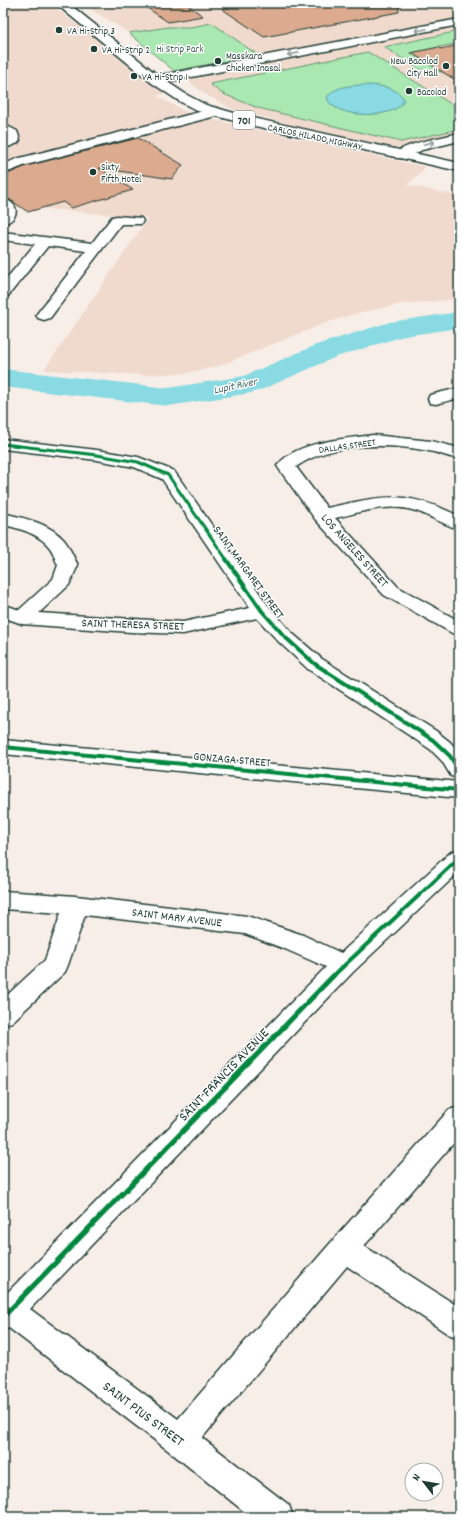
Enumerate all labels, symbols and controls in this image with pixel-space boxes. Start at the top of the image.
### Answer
marker: VA Hi-Strip 3 [54,25,64,35]
place label: VA Hi-Strip 3 [67,25,115,39]
one-way arrow [415,26,428,34]
park label: Hi Strip Park [157,43,203,57]
marker: VA Hi-Strip 2 [89,44,99,54]
place label: VA Hi-Strip 2 [102,44,150,58]
place label: Masskara Chicken Inasal [226,50,281,76]
one-way arrow [287,51,300,59]
place label: New Bacolod City Hall [391,55,439,81]
marker: Masskara Chicken Inasal [213,56,223,66]
marker: New Bacolod City Hall [441,61,451,71]
marker: VA Hi-Strip 1 [129,71,139,81]
place label: VA Hi-Strip 1 [142,71,188,85]
marker: Bacolod [404,86,414,96]
place label: Bacolod [417,86,447,100]
road number: 701 [233,111,255,129]
street label: CARLOS HILADO HIGHWAY [266,121,363,155]
one-way arrow [422,139,435,147]
place label: Sixty Fifth Hotel [101,161,142,187]
marker: Sixty Fifth Hotel [88,167,98,177]
water label: Lupit River [212,374,260,399]
street label: DALLAS STREET [318,436,377,458]
street label: LOS ANGELES STREET [316,510,392,592]
street label: SAINT MARGARET STREET [208,523,288,623]
street label: SAINT THERESA STREET [81,615,185,636]
street label: GONZAGA STREET [192,749,272,772]
street label: SAINT MARY AVENUE [131,905,223,933]
street label: SAINT FRANCIS AVENUE [175,1024,275,1127]
street label: SAINT PIUS STREET [98,1377,188,1452]
north arrow [404,1462,444,1502]
text: N [409,1471,426,1484]

